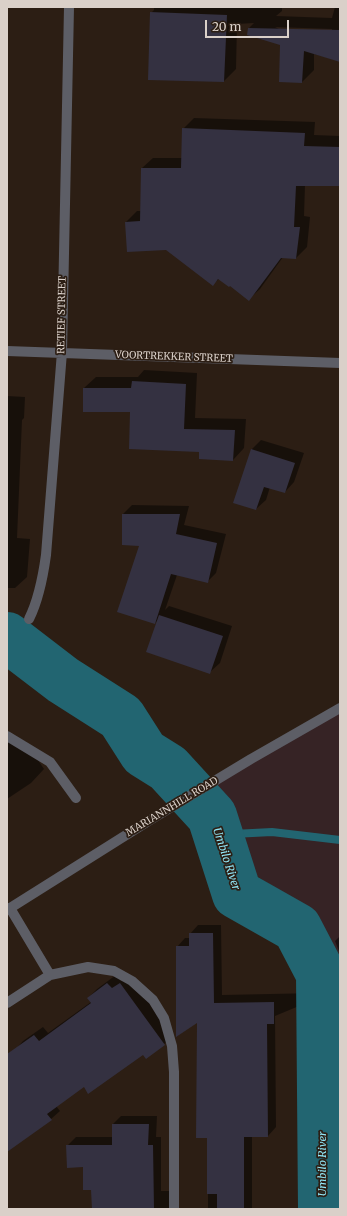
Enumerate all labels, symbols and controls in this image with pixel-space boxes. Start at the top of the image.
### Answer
scale bar [207,12,291,38]
text: 20 m [212,19,241,34]
street label: RETIEF STREET [55,276,69,354]
street label: VOORTREKKER STREET [115,349,233,365]
street label: MARIANNHILL ROAD [124,775,220,839]
water label: Umbilo River [210,826,242,892]
water label: Umbilo River [316,1132,330,1196]

